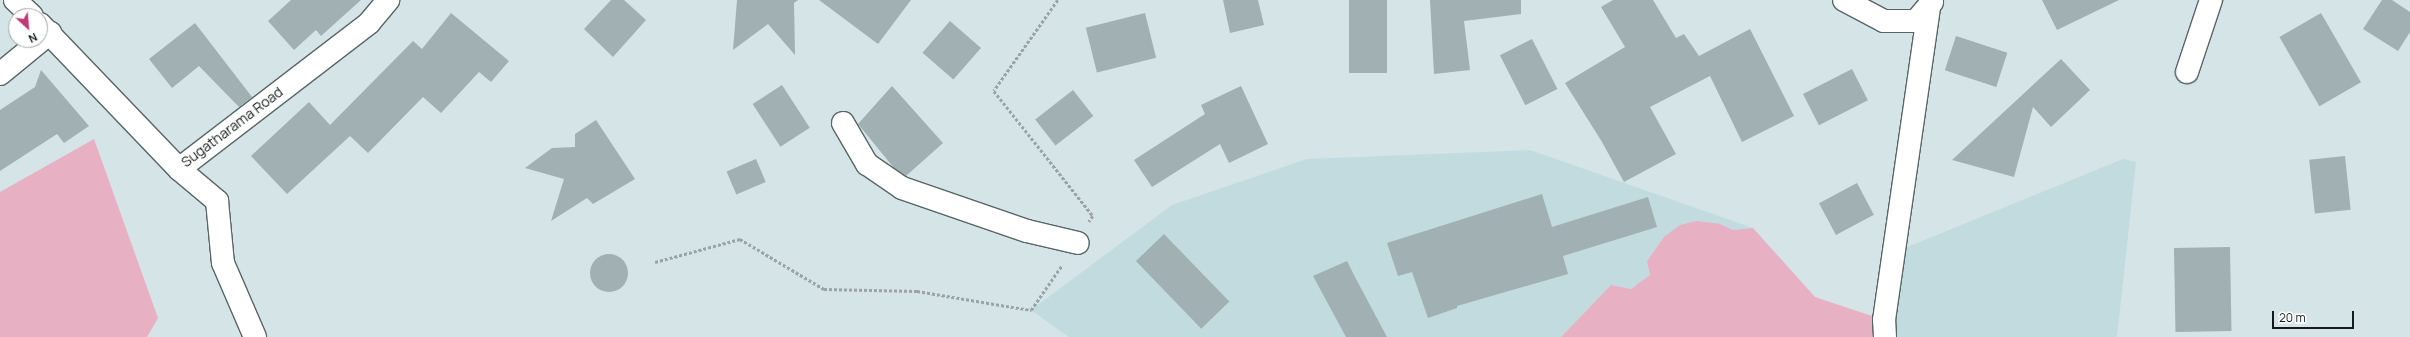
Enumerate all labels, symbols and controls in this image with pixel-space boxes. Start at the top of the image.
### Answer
north arrow [8,8,48,48]
text: N [26,30,40,47]
street label: Sugatharama Road [178,83,286,171]
scale bar [2274,303,2356,329]
text: 20 m [2279,309,2306,326]

